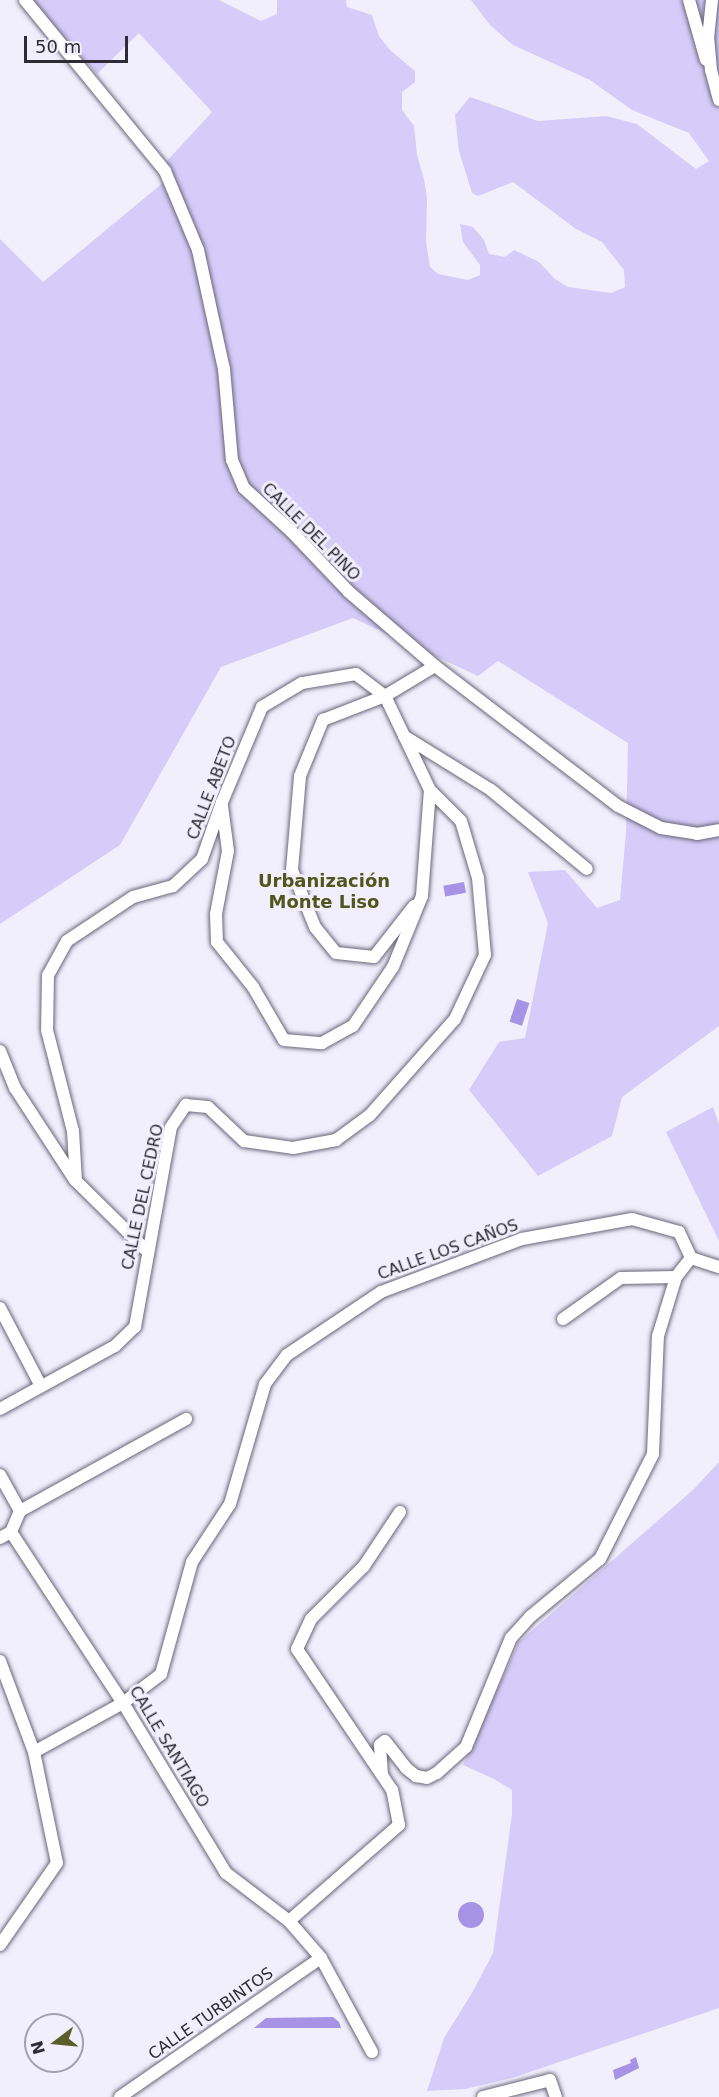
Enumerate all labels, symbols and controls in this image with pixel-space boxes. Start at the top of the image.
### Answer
scale bar [27,24,130,62]
text: 50 m [35,36,81,57]
street label: CALLE DEL PINO [258,479,364,585]
street label: CALLE ABETO [183,733,241,843]
district label: Urbanización Monte Liso [258,871,390,914]
street label: CALLE DEL CEDRO [118,1122,168,1272]
street label: CALLE LOS CAÑOS [375,1216,521,1284]
street label: CALLE SANTIAGO [125,1683,213,1811]
street label: CALLE TURBINTOS [145,1964,277,2064]
north arrow [24,2013,84,2073]
text: N [27,2039,49,2057]

